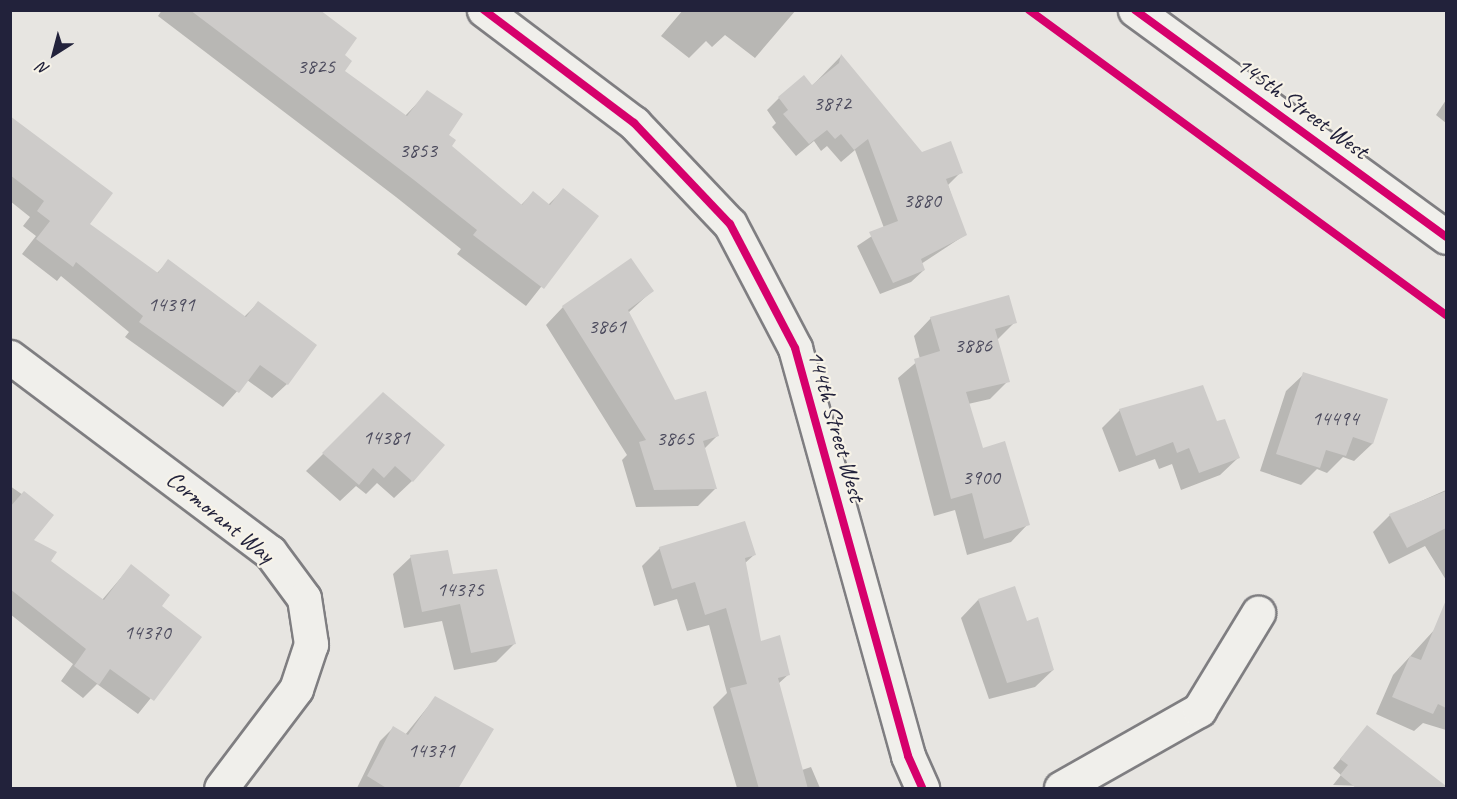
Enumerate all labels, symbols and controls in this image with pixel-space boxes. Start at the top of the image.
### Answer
north arrow [24,24,84,84]
street label: 145th Street West [1230,50,1374,166]
house number: 3825 [297,53,335,79]
text: N [34,58,53,80]
house number: 3872 [813,90,851,116]
house number: 3853 [399,137,437,163]
house number: 3880 [903,187,941,213]
house number: 14391 [147,291,195,317]
house number: 3861 [588,313,626,339]
house number: 3886 [954,332,992,358]
street label: 144th Street West [801,347,871,505]
house number: 14494 [1311,405,1359,431]
house number: 14381 [362,424,410,450]
house number: 3865 [656,425,694,451]
house number: 3900 [962,464,1000,490]
street label: Cormorant Way [160,465,280,569]
house number: 14375 [436,576,484,602]
house number: 14370 [123,619,171,645]
house number: 14371 [407,737,455,763]

